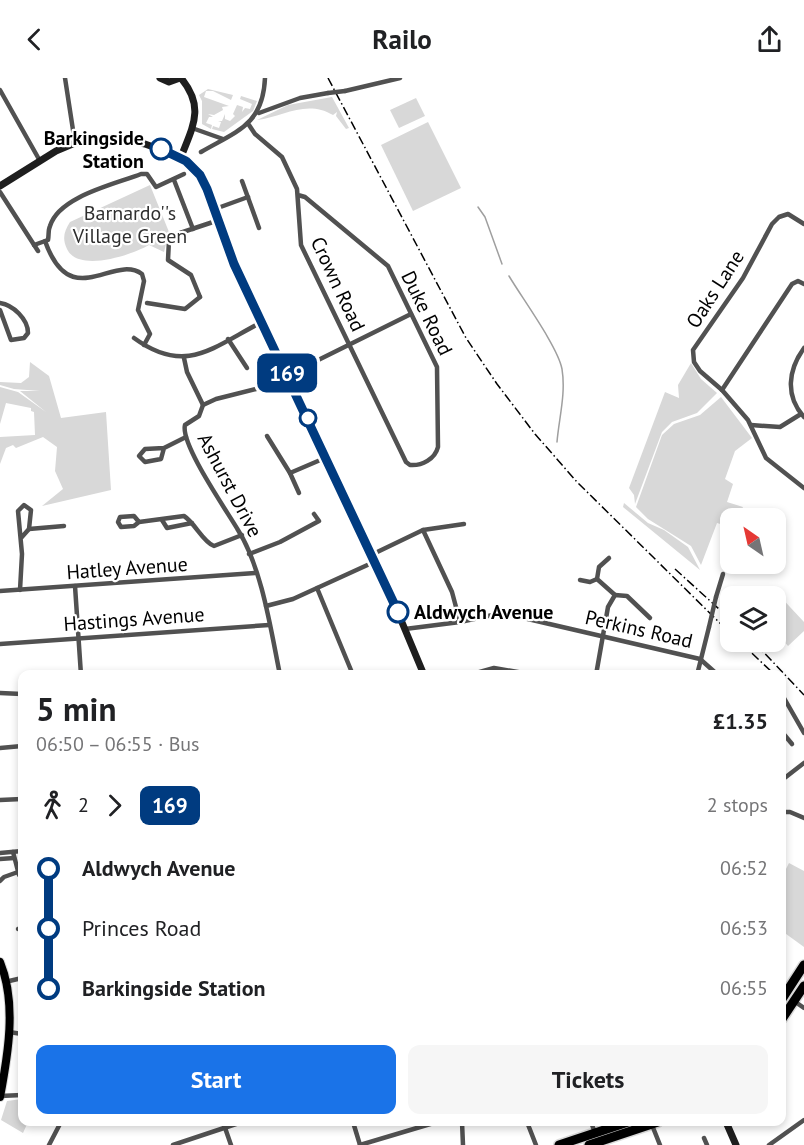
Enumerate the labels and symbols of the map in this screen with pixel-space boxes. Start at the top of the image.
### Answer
place label: Barkingside Station [44,125,144,174]
marker: Barkingside Station [150,138,172,160]
park label: Barnardo''s Village Green [72,200,187,249]
street label: Crown Road [305,232,371,336]
street label: Oaks Lane [680,245,750,333]
street label: Duke Road [395,266,459,360]
line badge: 169 [252,354,322,392]
unlabelled marker [299,409,317,427]
street label: Ashurst Drive [192,429,268,541]
north arrow [720,508,786,574]
street label: Hatley Avenue [66,551,188,585]
place label: Aldwych Avenue [414,599,553,625]
street label: Hastings Avenue [63,601,205,637]
marker: Aldwych Avenue [387,601,409,623]
street label: Perkins Road [583,604,695,654]

